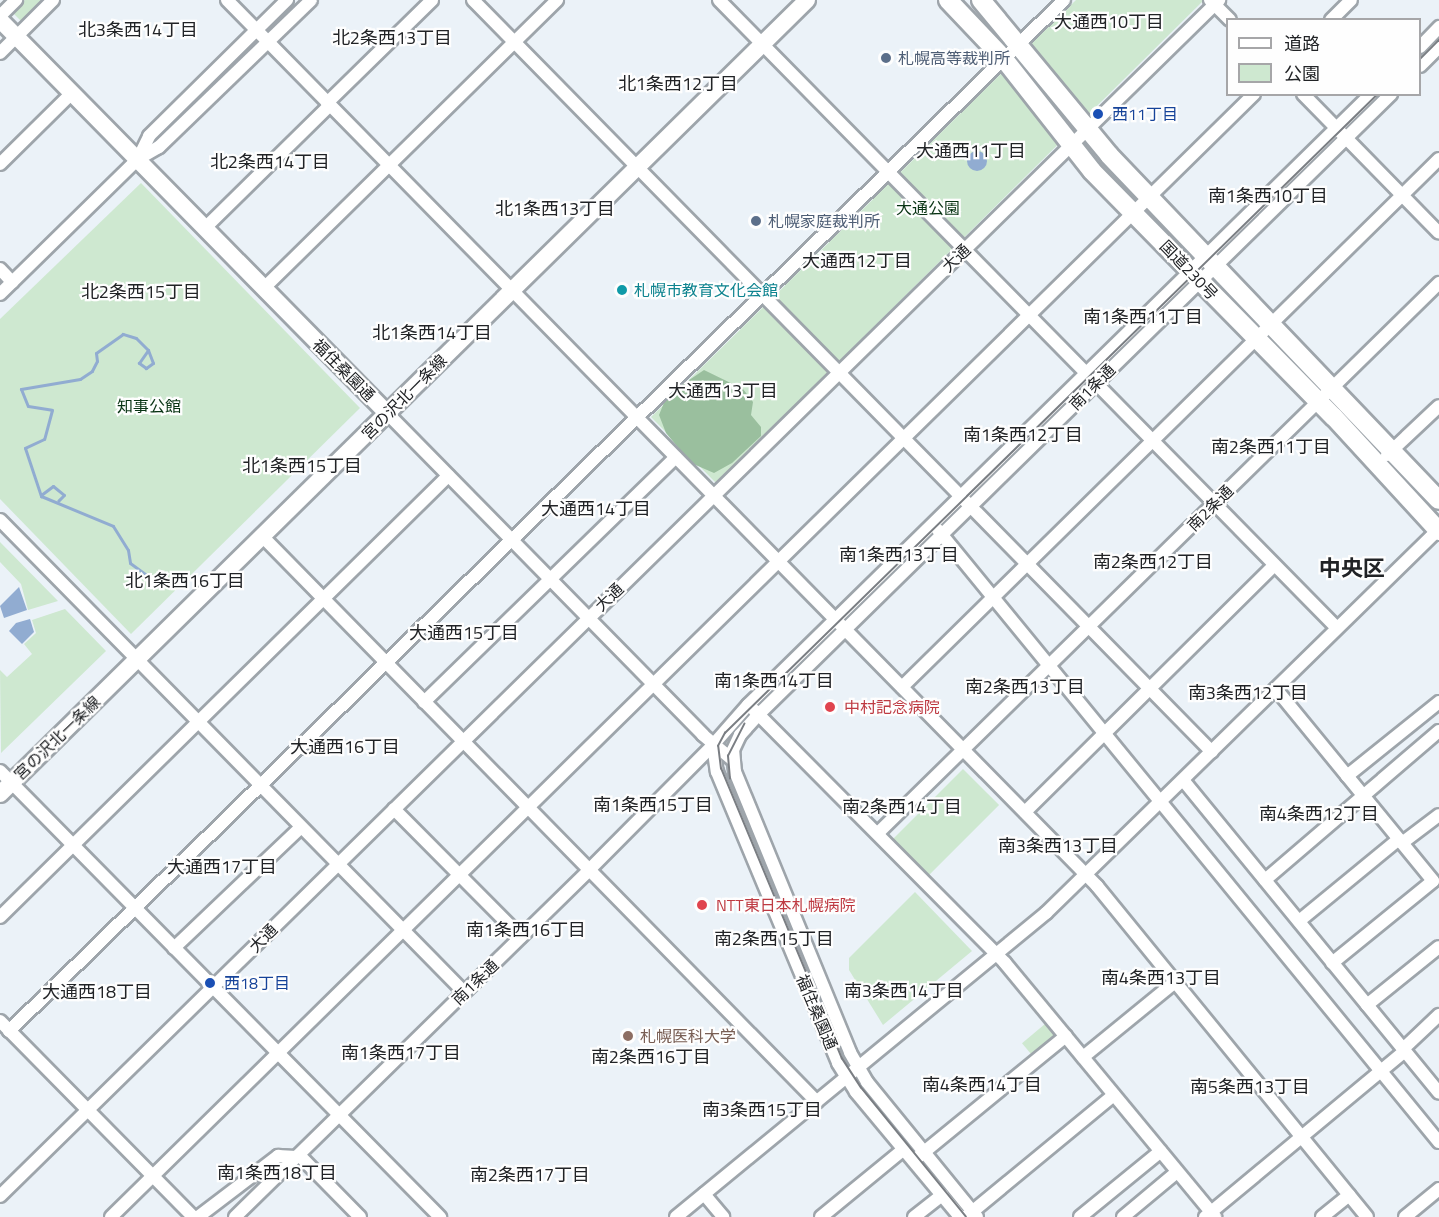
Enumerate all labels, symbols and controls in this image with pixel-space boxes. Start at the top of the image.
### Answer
district label: 大通西10丁目 [1054,11,1164,33]
legend [1226,18,1421,96]
district label: 北3条西14丁目 [78,19,198,41]
district label: 北2条西13丁目 [332,27,452,49]
text: 道路 [1284,30,1320,57]
place label: 札幌高等裁判所 [898,48,1010,68]
marker: 札幌高等裁判所 [879,51,893,65]
text: 公園 [1284,60,1320,87]
district label: 北1条西12丁目 [618,73,738,95]
place label: 西11丁目 [1112,104,1178,124]
marker: 西11丁目 [1089,105,1107,123]
district label: 大通西11丁目 [916,140,1026,162]
district label: 北2条西14丁目 [210,151,330,173]
district label: 南1条西10丁目 [1208,185,1328,207]
district label: 北1条西13丁目 [495,198,615,220]
park label: 大通公園 [896,198,960,218]
place label: 札幌家庭裁判所 [768,211,880,231]
marker: 札幌家庭裁判所 [749,214,763,228]
street label: 国道230号 [1156,236,1222,304]
street label: 大通 [938,240,974,276]
district label: 大通西12丁目 [802,250,912,272]
place label: 札幌市教育文化会館 [634,280,778,300]
district label: 北2条西15丁目 [81,281,201,303]
marker: 札幌市教育文化会館 [615,283,629,297]
district label: 南1条西11丁目 [1083,306,1203,328]
district label: 北1条西14丁目 [372,322,492,344]
street label: 福住桑園通 [309,335,379,405]
street label: 宮の沢北一条線 [358,351,450,443]
street label: 南1条通 [1065,360,1119,414]
district label: 大通西13丁目 [668,380,778,402]
park label: 知事公館 [117,396,181,416]
district label: 南1条西12丁目 [963,424,1083,446]
district label: 南2条西11丁目 [1211,436,1331,458]
district label: 北1条西15丁目 [242,455,362,477]
street label: 南2条通 [1183,481,1237,535]
district label: 大通西14丁目 [541,498,651,520]
district label: 南1条西13丁目 [839,544,959,566]
district label: 南2条西12丁目 [1093,551,1213,573]
district label: 中央区 [1319,556,1385,582]
district label: 北1条西16丁目 [125,570,245,592]
street label: 大通 [591,579,627,615]
district label: 大通西15丁目 [409,622,519,644]
district label: 南1条西14丁目 [714,670,834,692]
district label: 南2条西13丁目 [965,676,1085,698]
district label: 南3条西12丁目 [1188,682,1308,704]
street label: 宮の沢北一条線 [10,692,104,784]
place label: 中村記念病院 [844,697,940,717]
marker: 中村記念病院 [821,698,839,716]
district label: 大通西16丁目 [290,736,400,758]
district label: 南1条西15丁目 [593,794,713,816]
district label: 南2条西14丁目 [842,796,962,818]
district label: 南4条西12丁目 [1259,803,1379,825]
district label: 南3条西13丁目 [998,835,1118,857]
district label: 大通西17丁目 [167,856,277,878]
place label: NTT東日本札幌病院 [716,895,856,915]
marker: NTT東日本札幌病院 [693,896,711,914]
district label: 南1条西16丁目 [466,919,586,941]
street label: 大通 [245,920,281,956]
district label: 南2条西15丁目 [714,928,834,950]
street label: 南1条通 [448,955,502,1009]
district label: 南4条西13丁目 [1101,967,1221,989]
street label: 福住桑園通 [793,971,841,1053]
place label: 西18丁目 [224,973,290,993]
marker: 西18丁目 [201,974,219,992]
district label: 南3条西14丁目 [844,980,964,1002]
district label: 大通西18丁目 [42,981,152,1003]
place label: 札幌医科大学 [640,1026,736,1046]
marker: 札幌医科大学 [621,1029,635,1043]
district label: 南1条西17丁目 [341,1042,461,1064]
district label: 南2条西16丁目 [591,1046,711,1068]
district label: 南4条西14丁目 [922,1074,1042,1096]
district label: 南5条西13丁目 [1190,1076,1310,1098]
district label: 南3条西15丁目 [702,1099,822,1121]
district label: 南1条西18丁目 [217,1162,337,1184]
district label: 南2条西17丁目 [470,1164,590,1186]

